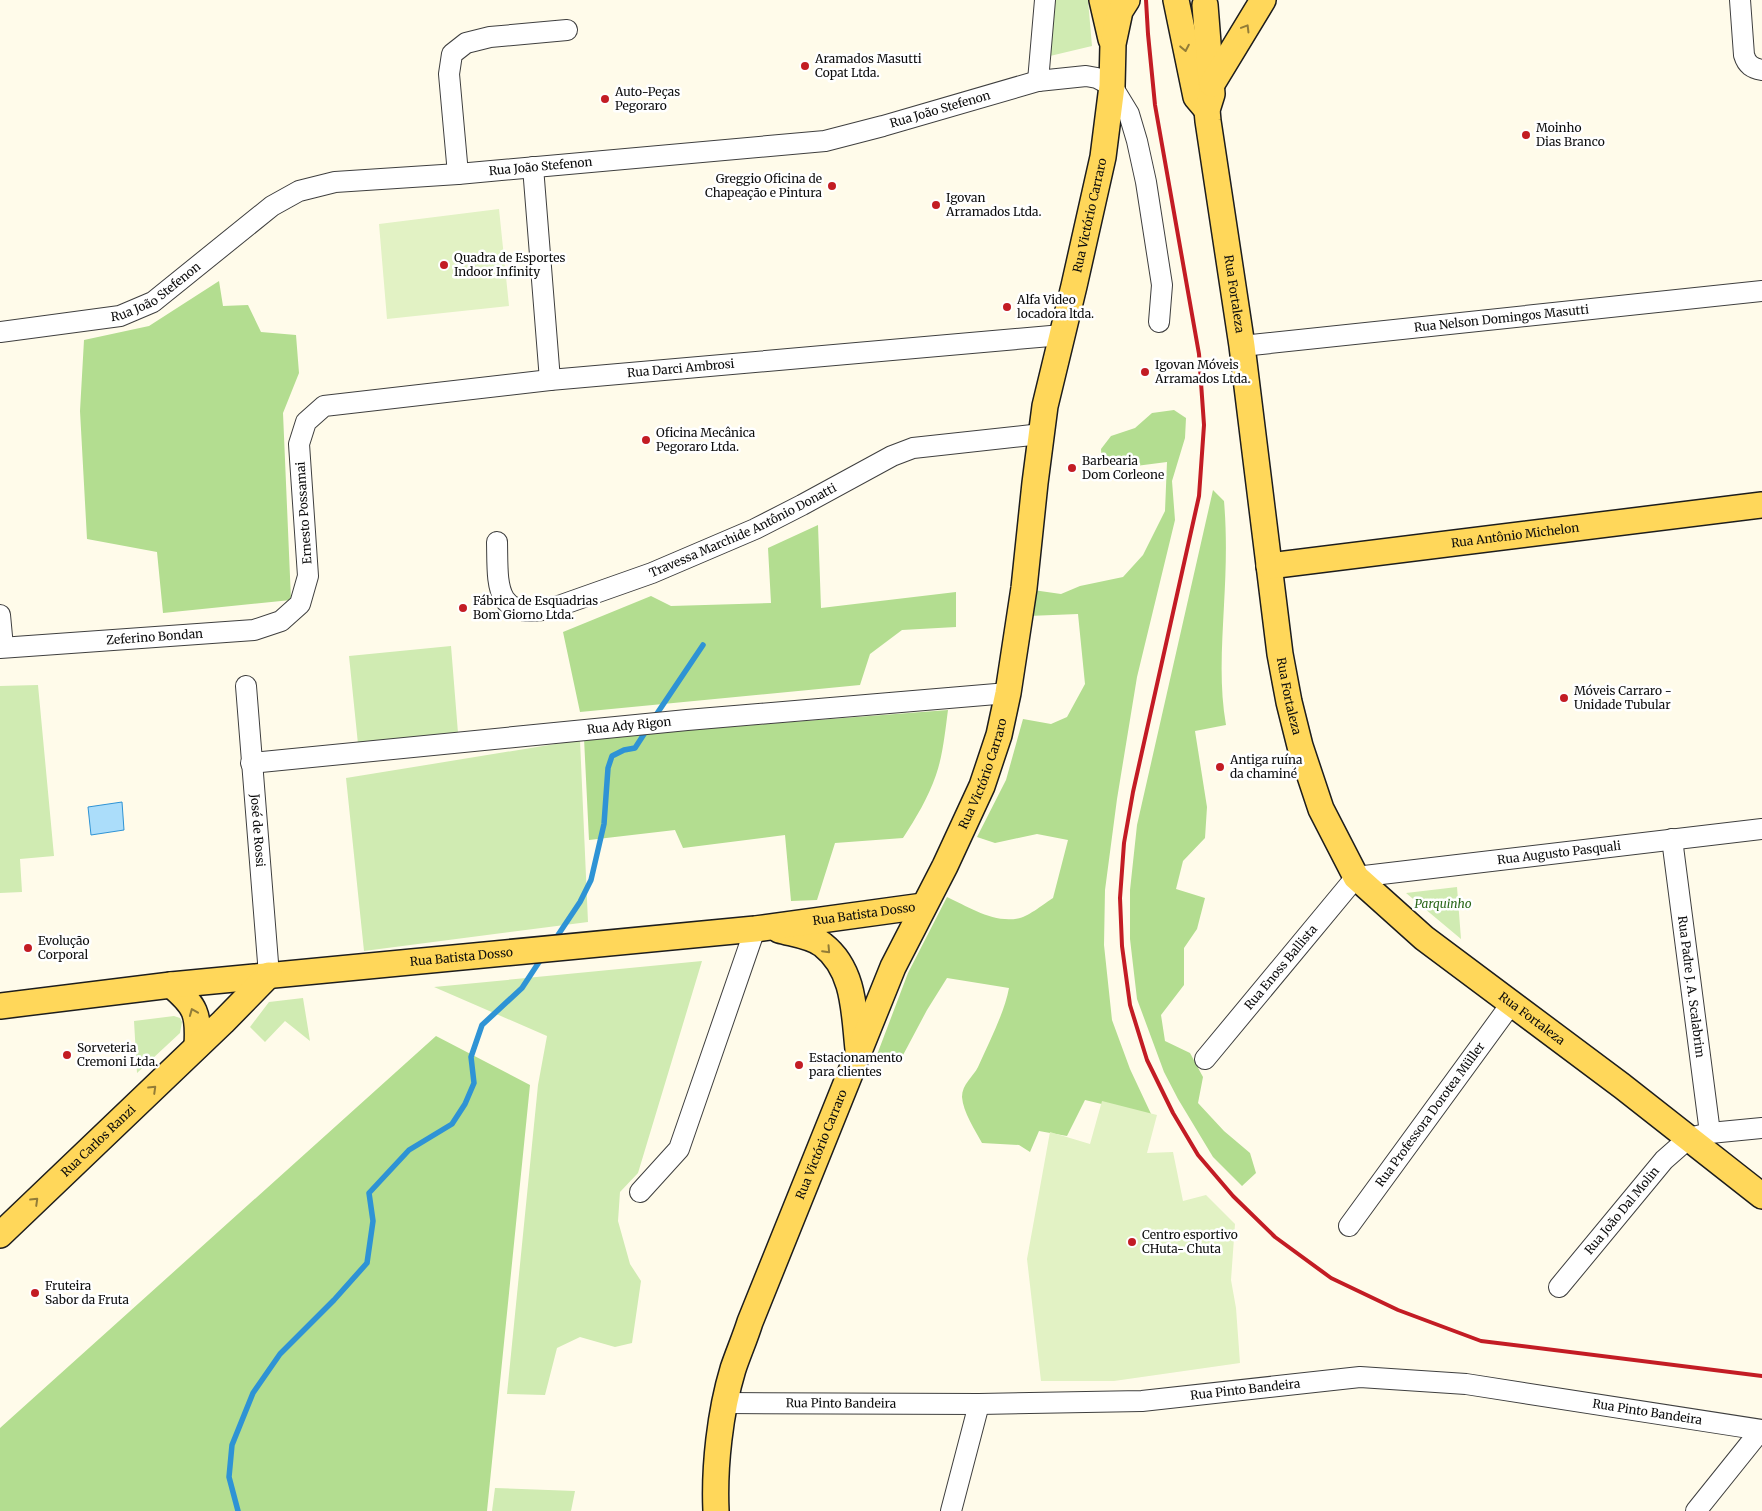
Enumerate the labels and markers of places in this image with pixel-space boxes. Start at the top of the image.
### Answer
place label: Aramados Masutti Copat Ltda. [814,51,922,80]
marker: Aramados Masutti Copat Ltda. [799,60,811,72]
place label: Auto-Peças Pegoraro [614,84,680,113]
marker: Auto-Peças Pegoraro [599,93,611,105]
place label: Moinho Dias Branco [1536,120,1605,149]
marker: Moinho Dias Branco [1520,129,1532,141]
place label: Greggio Oficina de Chapeação e Pintura [705,171,823,200]
marker: Greggio Oficina de Chapeação e Pintura [826,180,838,192]
place label: Igovan Arramados Ltda. [945,190,1042,219]
marker: Igovan Arramados Ltda. [930,199,942,211]
place label: Quadra de Esportes Indoor Infinity [454,250,566,279]
marker: Quadra de Esportes Indoor Infinity [438,259,450,271]
place label: Alfa Video locadora ltda. [1016,292,1094,321]
marker: Alfa Video locadora ltda. [1001,301,1013,313]
place label: Igovan Móveis Arramados Ltda. [1154,357,1251,386]
marker: Igovan Móveis Arramados Ltda. [1139,366,1151,378]
place label: Oficina Mecânica Pegoraro Ltda. [656,425,756,454]
marker: Oficina Mecânica Pegoraro Ltda. [640,434,652,446]
place label: Barbearia Dom Corleone [1082,453,1164,482]
marker: Barbearia Dom Corleone [1066,462,1078,474]
place label: Fábrica de Esquadrias Bom Giorno Ltda. [473,593,598,622]
marker: Fábrica de Esquadrias Bom Giorno Ltda. [457,602,469,614]
place label: Móveis Carraro - Unidade Tubular [1574,683,1672,712]
marker: Móveis Carraro - Unidade Tubular [1558,692,1570,704]
place label: Antiga ruína da chaminé [1229,752,1303,781]
marker: Antiga ruína da chaminé [1214,761,1226,773]
place label: Evolução Corporal [38,933,89,962]
marker: Evolução Corporal [22,942,34,954]
place label: Sorveteria Cremoni Ltda. [77,1040,158,1069]
marker: Sorveteria Cremoni Ltda. [61,1049,73,1061]
place label: Estacionamento para clientes [809,1050,903,1079]
marker: Estacionamento para clientes [793,1059,805,1071]
place label: Centro esportivo CHuta- Chuta [1142,1227,1238,1256]
marker: Centro esportivo CHuta- Chuta [1126,1236,1138,1248]
place label: Fruteira Sabor da Fruta [45,1278,130,1307]
marker: Fruteira Sabor da Fruta [29,1287,41,1299]

